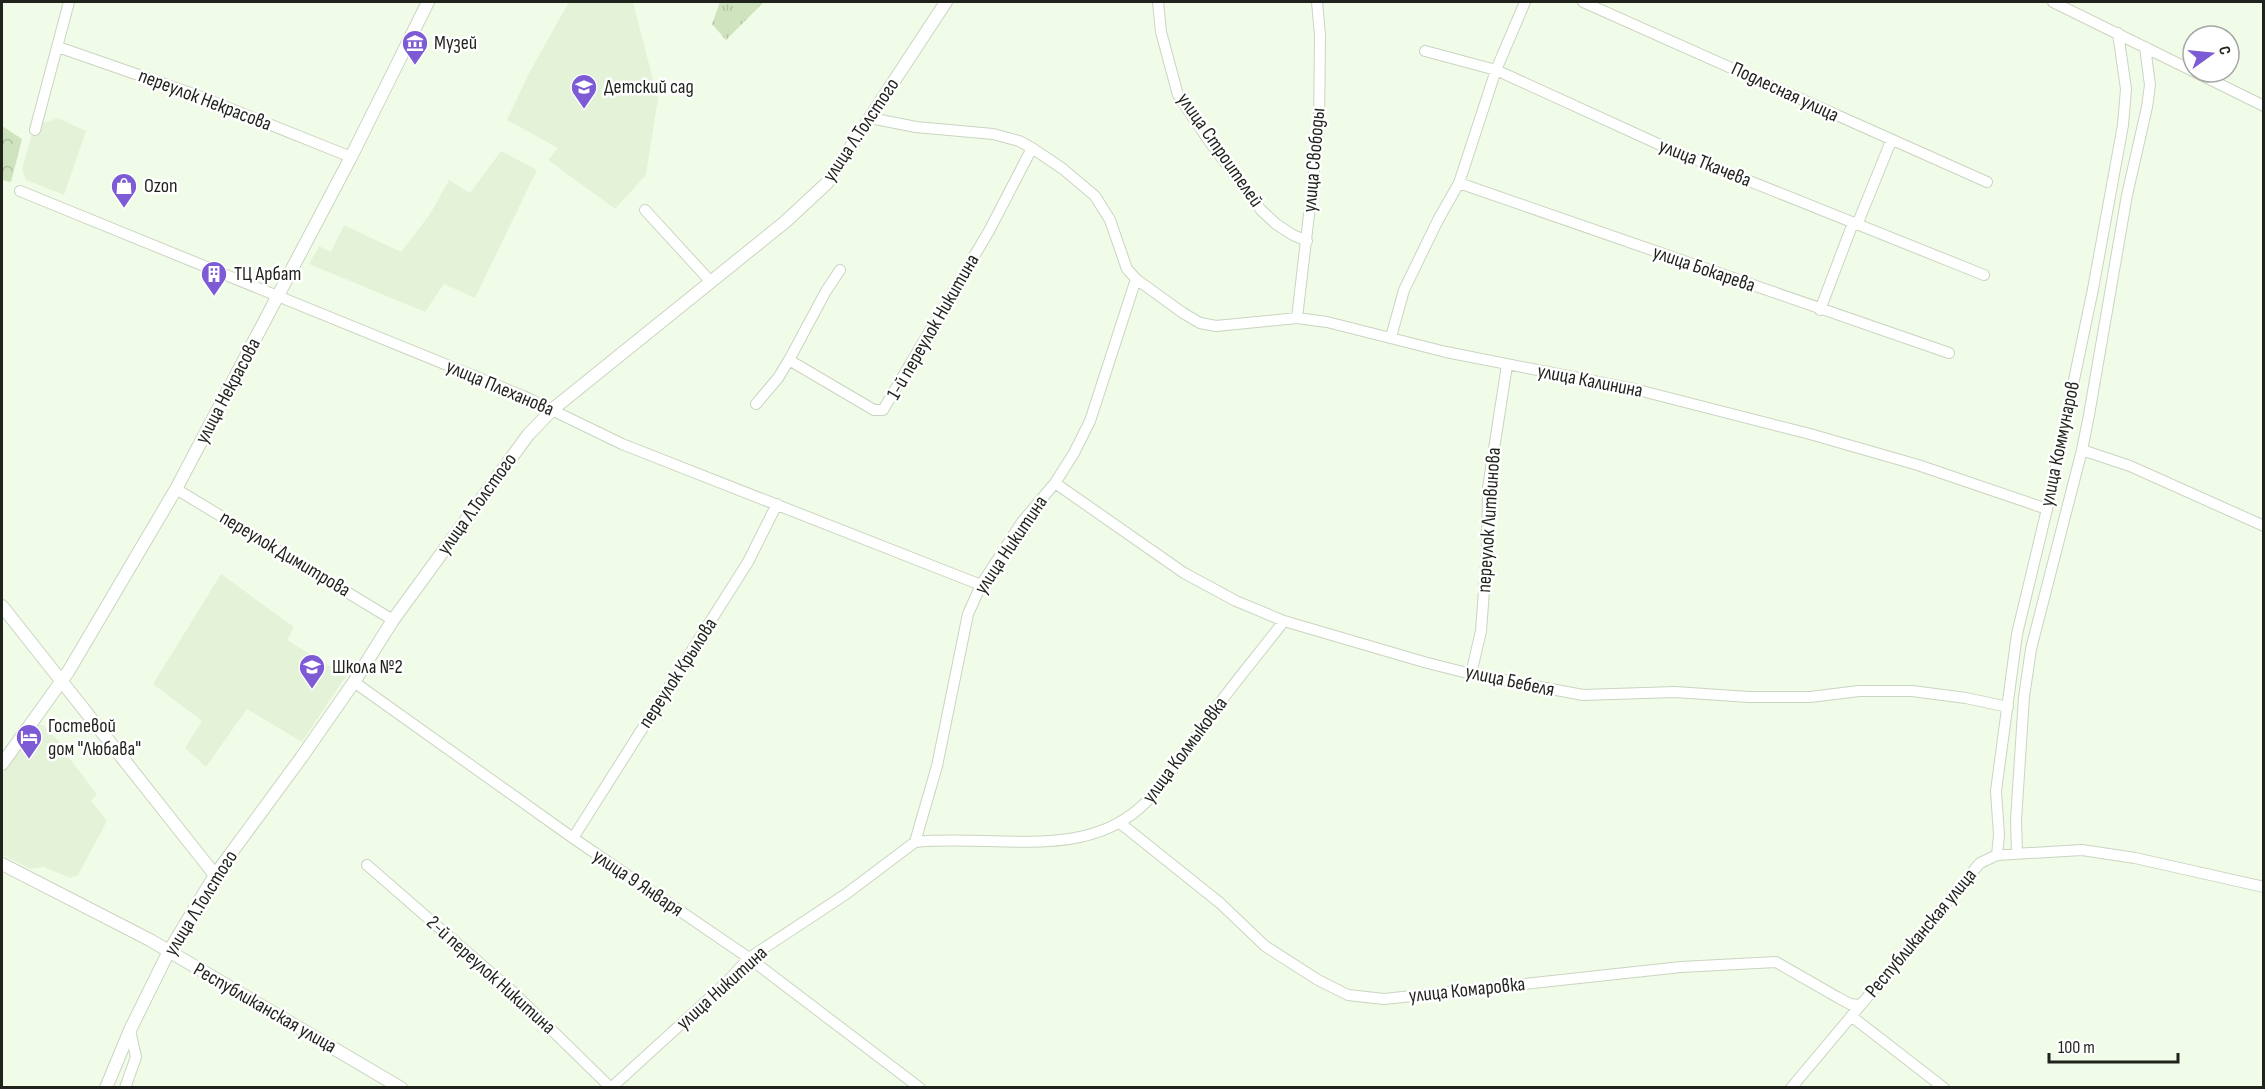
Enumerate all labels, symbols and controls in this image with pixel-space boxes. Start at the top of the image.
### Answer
north arrow [2181,24,2241,84]
museum icon: Музей [400,28,430,66]
place label: Музей [434,31,477,55]
text: С [2214,44,2234,57]
street label: Подлесная улица [1727,57,1843,127]
street label: переулок Некрасова [135,64,275,136]
school or university icon: Детский сад [569,72,599,110]
street label: улица Л.Толстого [818,74,904,186]
place label: Детский сад [604,75,694,99]
street label: улица Строителей [1172,88,1268,212]
street label: улица Свободы [1297,107,1331,213]
street label: улица Ткачева [1655,134,1755,192]
shop icon: Ozon [109,171,139,209]
place label: Ozon [144,174,178,198]
street label: улица Бокарева [1650,240,1758,298]
street label: 1-й переулок Никитина [882,250,984,404]
building icon: ТЦ Арбат [199,259,229,297]
place label: ТЦ Арбат [234,262,301,286]
street label: улица Некрасова [190,334,266,448]
street label: улица Плеханова [442,354,558,422]
street label: улица Калинина [1535,359,1645,403]
street label: улица Коммунаров [2035,379,2085,509]
street label: переулок Литвинова [1472,447,1506,593]
street label: улица Л.Толстого [432,448,522,560]
street label: улица Никитина [969,491,1053,599]
street label: переулок Димитрова [215,506,355,602]
street label: переулок Крылова [633,613,723,733]
school or university icon: Школа №2 [297,652,327,690]
place label: Школа №2 [332,655,403,679]
street label: улица Бебеля [1463,660,1557,702]
street label: улица Колмыковка [1137,692,1233,808]
place label: Гостевой дом "Любава" [48,714,141,761]
hotel icon: Гостевой дом "Любава" [14,722,44,760]
street label: улица 9 Января [588,844,688,922]
street label: улица Л.Толстого [159,846,243,960]
street label: Республиканская улица [1860,864,1982,1002]
street label: 2-й переулок Никитина [421,911,561,1039]
street label: улица Никитина [672,941,772,1035]
street label: Республиканская улица [189,957,341,1059]
street label: улица Комаровка [1408,972,1526,1008]
scale bar [2049,1026,2178,1064]
text: 100 m [2058,1037,2095,1058]

